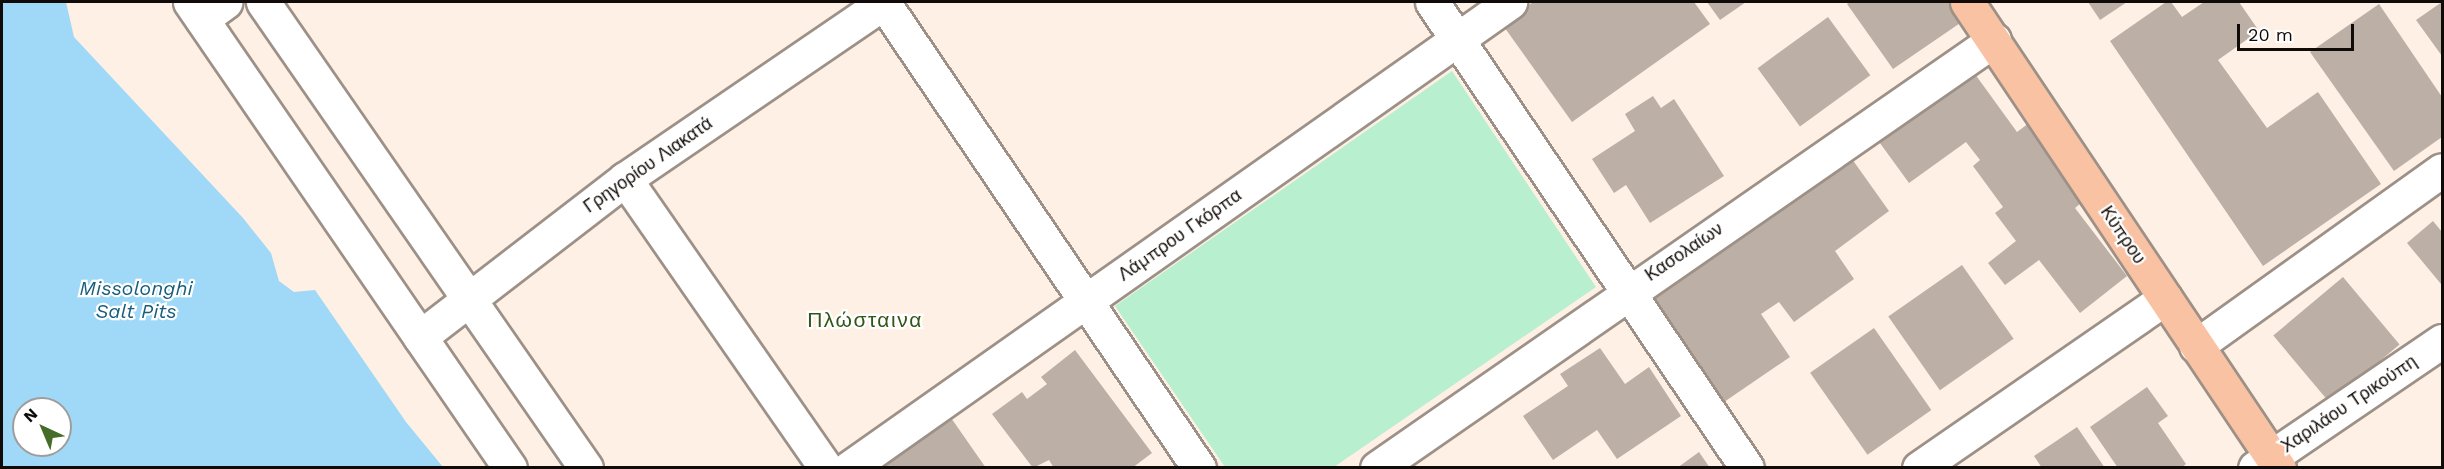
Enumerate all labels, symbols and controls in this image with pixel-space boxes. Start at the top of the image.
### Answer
scale bar [2240,12,2357,50]
text: 20 m [2248,24,2293,45]
street label: Γρηγορίου Λιακατά [579,112,717,218]
street label: Λάμπρου Γκόρπα [1114,184,1246,286]
street label: Κύπρου [2096,202,2150,268]
street label: Κασολαίων [1641,218,1727,286]
water label: Missolonghi Salt Pits [79,276,193,323]
district label: Πλώσταινα [807,307,923,333]
street label: Χαριλάου Τρικούπη [2277,351,2421,457]
north arrow [12,397,72,457]
text: N [20,404,41,426]

